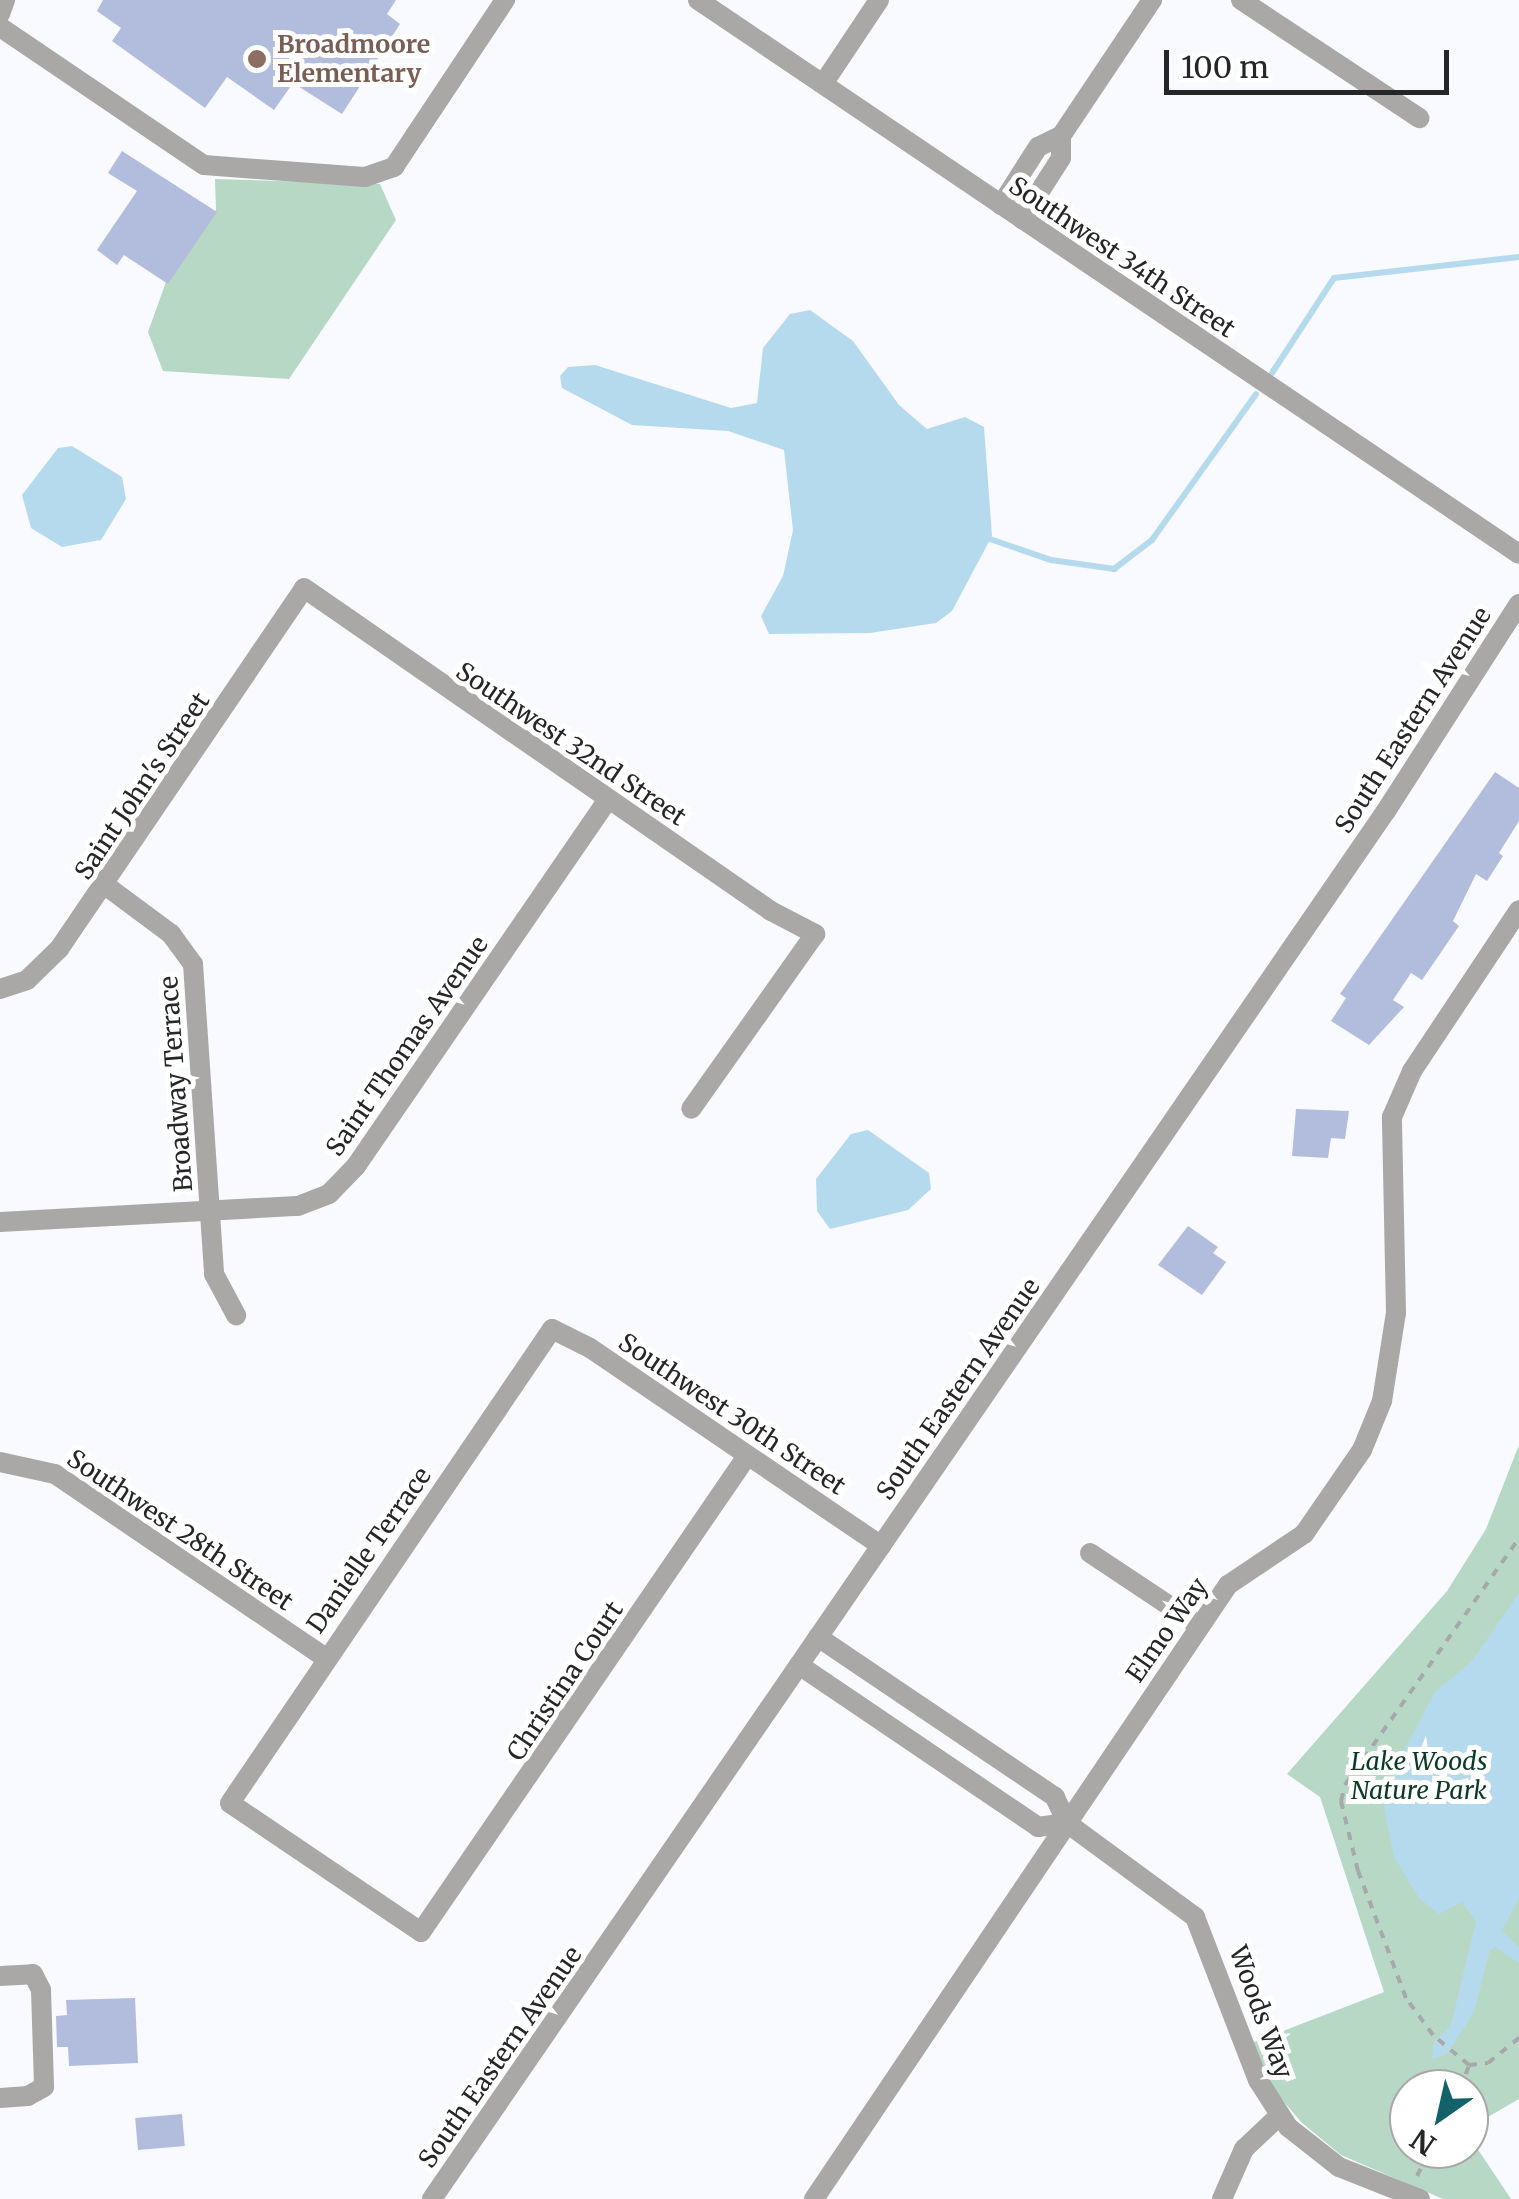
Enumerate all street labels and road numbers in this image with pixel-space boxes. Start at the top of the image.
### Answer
street label: Southwest 34th Street [1004,170,1240,344]
street label: South Eastern Avenue [1329,601,1497,839]
street label: Southwest 32nd Street [451,656,691,832]
street label: Saint John's Street [68,687,216,885]
street label: Saint Thomas Avenue [320,930,494,1162]
street label: Broadway Terrace [153,975,199,1193]
street label: South Eastern Avenue [870,1272,1046,1506]
street label: Southwest 30th Street [613,1327,851,1501]
street label: Southwest 28th Street [61,1443,299,1617]
street label: Danielle Terrace [301,1461,437,1639]
street label: Elmo Way [1120,1572,1214,1688]
street label: Christina Court [501,1596,629,1766]
street label: South Eastern Avenue [412,1940,588,2174]
street label: Woods Way [1223,1942,1299,2082]

